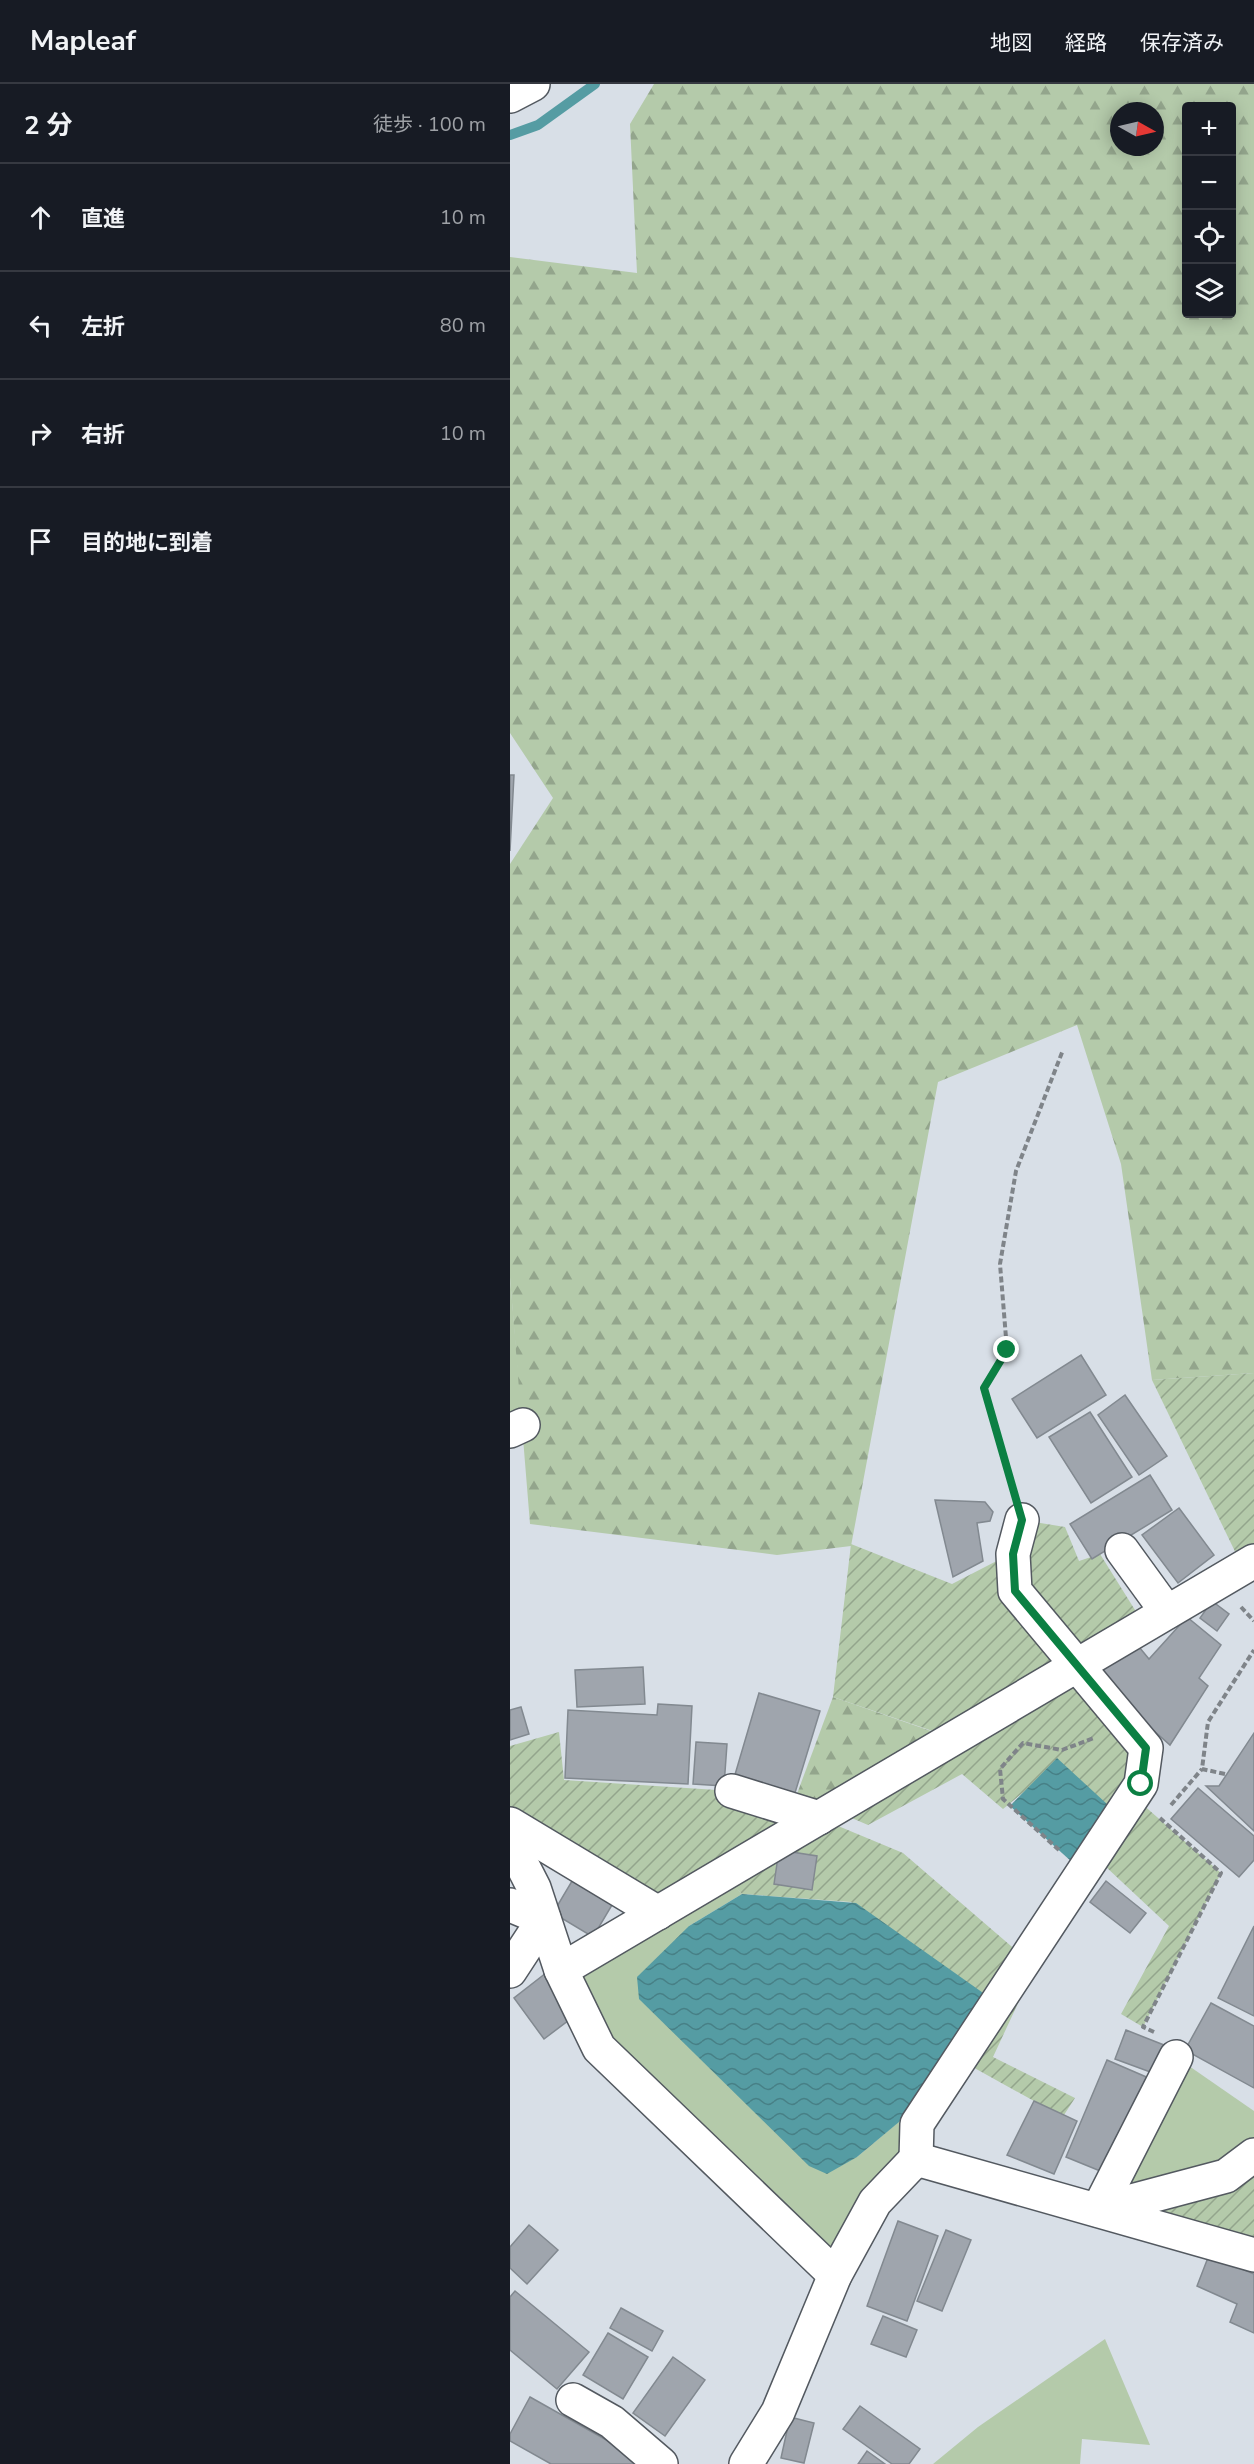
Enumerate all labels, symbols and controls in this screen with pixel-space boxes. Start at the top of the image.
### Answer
text: Mapleaf [30,22,136,60]
text: 地図 [990,29,1032,57]
text: 経路 [1065,29,1107,57]
text: 保存済み [1140,29,1224,57]
north arrow [1110,102,1164,156]
map controls [1182,102,1236,318]
button: + [1182,102,1236,156]
text: 2 分 [24,108,73,143]
text: 徒歩 · 100 m [373,111,486,138]
button: − [1182,156,1236,210]
icon: ahead [24,201,57,234]
text: 直進 [81,204,125,234]
text: 10 m [440,204,486,231]
button: locate [1182,210,1236,264]
button: layers [1182,264,1236,318]
icon: left [24,309,57,342]
text: 左折 [81,312,125,342]
text: 80 m [440,312,486,339]
icon: right [24,417,57,450]
text: 右折 [81,420,125,450]
text: 10 m [440,420,486,447]
icon: arrive [24,525,57,558]
text: 目的地に到着 [81,528,213,558]
route end [993,1336,1019,1362]
route start [1127,1770,1153,1796]

